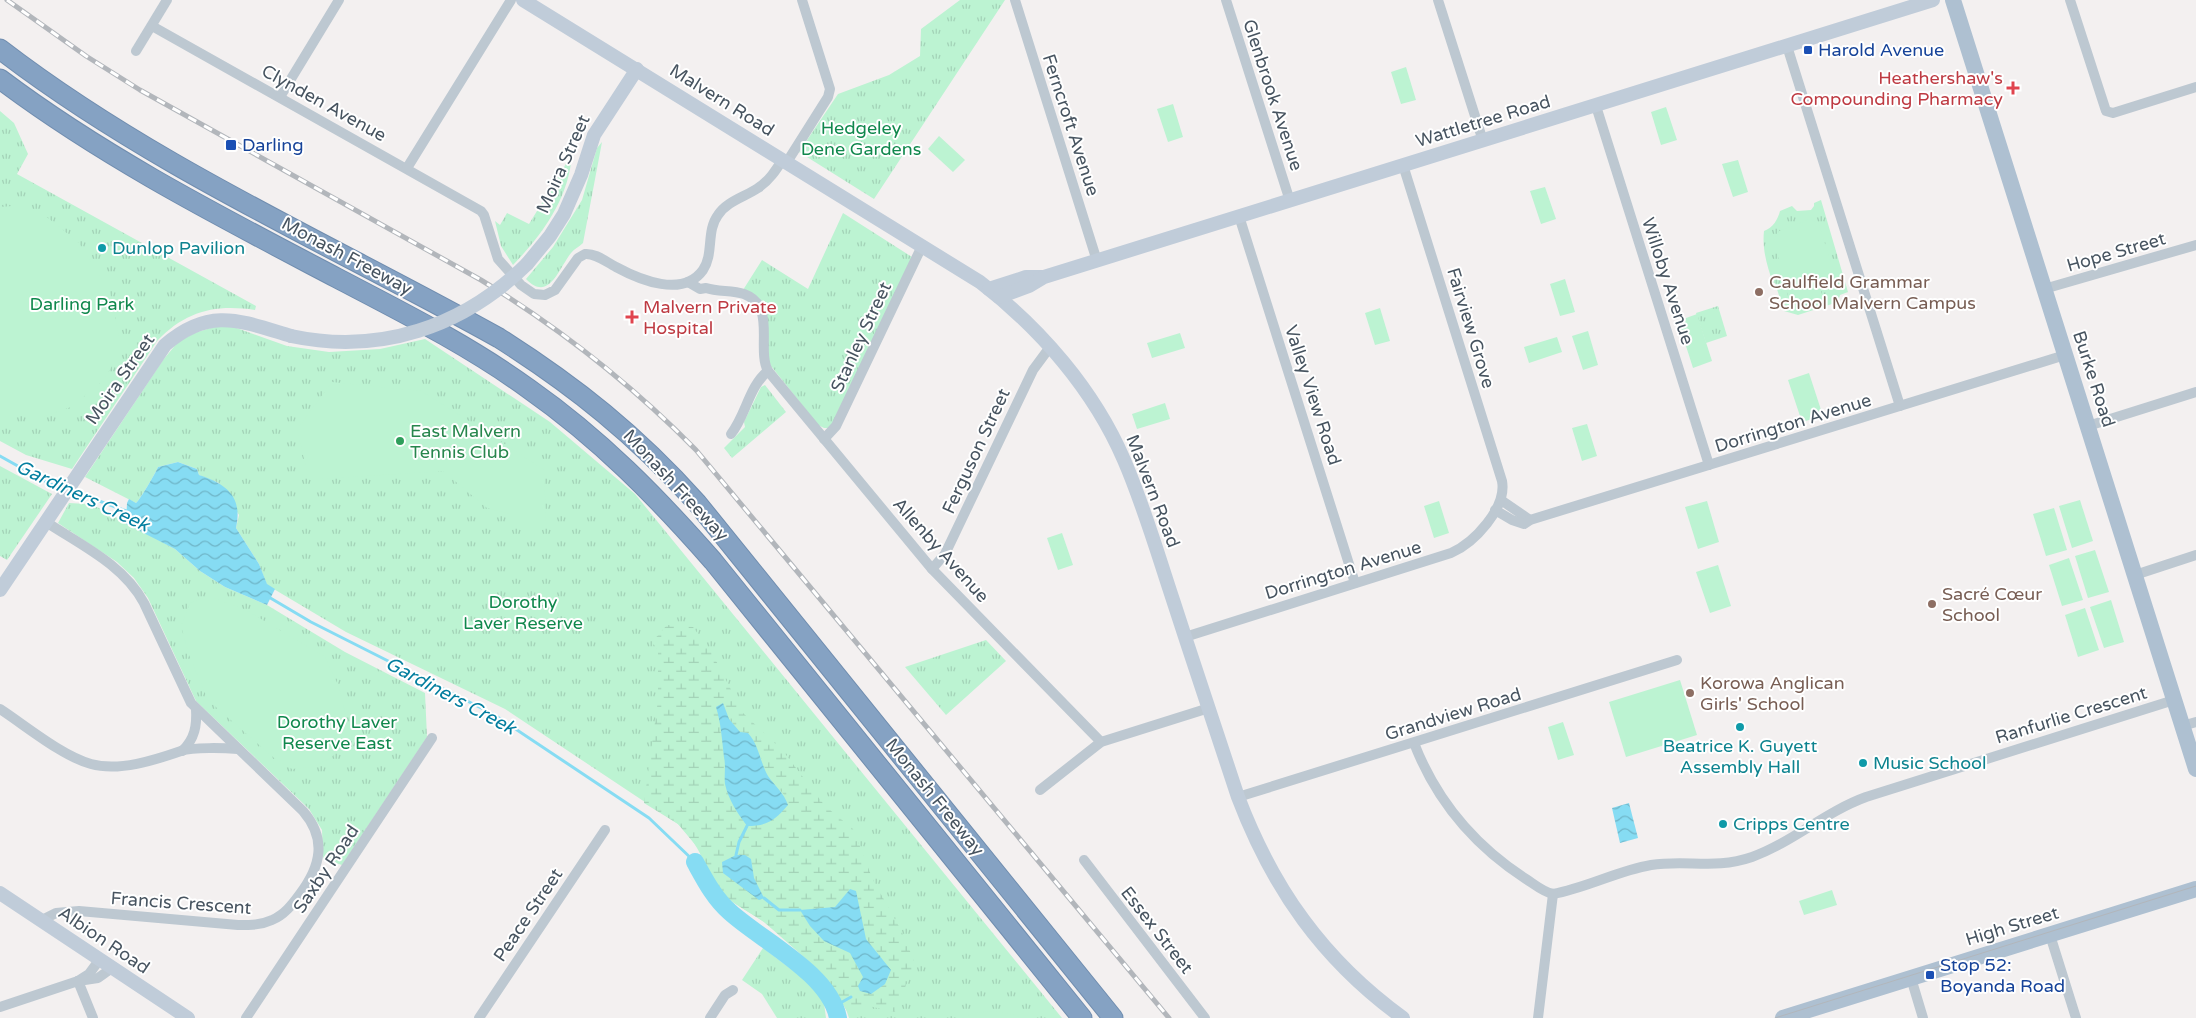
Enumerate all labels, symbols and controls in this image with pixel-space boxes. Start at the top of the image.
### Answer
street label: Glenbrook Avenue [1238,16,1308,174]
place label: Harold Avenue [1818,39,1944,61]
marker: Harold Avenue [1802,44,1814,56]
street label: Ferncroft Avenue [1038,51,1104,199]
street label: Malvern Road [666,59,778,141]
street label: Clynden Avenue [258,60,390,146]
place label: Heathershaw's Compounding Pharmacy [1790,67,2003,110]
marker: Heathershaw's Compounding Pharmacy [2007,82,2019,94]
street label: Wattletree Road [1413,90,1553,152]
street label: Moira Street [531,111,595,217]
park label: Hedgeley Dene Gardens [801,117,921,160]
place label: Darling [242,134,304,156]
marker: Darling [224,138,238,152]
street label: Monash Freeway [278,212,416,300]
street label: Willoby Avenue [1637,215,1699,347]
street label: Hope Street [2064,227,2168,277]
place label: Dunlop Pavilion [112,237,245,259]
marker: Dunlop Pavilion [96,242,108,254]
street label: Fairview Grove [1442,265,1500,391]
place label: Caulfield Grammar School Malvern Campus [1769,271,1976,314]
street label: Stanley Street [826,278,896,396]
marker: Caulfield Grammar School Malvern Campus [1753,286,1765,298]
park label: Darling Park [30,293,135,315]
place label: Malvern Private Hospital [643,296,777,339]
marker: Malvern Private Hospital [625,310,639,324]
street label: Valley View Road [1280,322,1346,468]
street label: Burke Road [2068,328,2120,430]
street label: Moira Street [81,329,159,429]
street label: Ferguson Street [937,385,1015,517]
street label: Dorrington Avenue [1712,389,1874,457]
place label: East Malvern Tennis Club [410,420,521,463]
street label: Monash Freeway [619,425,734,546]
street label: Malvern Road [1121,431,1185,551]
marker: East Malvern Tennis Club [394,435,406,447]
water label: Gardiners Creek [13,455,154,537]
street label: Allenby Avenue [888,493,994,607]
street label: Dorrington Avenue [1262,536,1424,604]
place label: Sacré Cœur School [1942,583,2042,626]
park label: Dorothy Laver Reserve [463,591,583,634]
marker: Sacré Cœur School [1926,598,1938,610]
water label: Gardiners Creek [382,652,521,740]
place label: Korowa Anglican Girls' School [1700,672,1845,715]
street label: Ranfurlie Crescent [1993,681,2150,749]
street label: Grandview Road [1382,683,1524,745]
marker: Korowa Anglican Girls' School [1684,687,1696,699]
park label: Dorothy Laver Reserve East [277,711,397,754]
marker: Beatrice K. Guyett Assembly Hall [1734,721,1746,733]
street label: Monash Freeway [881,734,989,860]
place label: Beatrice K. Guyett Assembly Hall [1663,735,1817,778]
place label: Music School [1873,752,1987,774]
marker: Music School [1857,757,1869,769]
place label: Cripps Centre [1733,813,1850,835]
marker: Cripps Centre [1717,818,1729,830]
street label: Saxby Road [288,821,364,917]
street label: Peace Street [489,864,567,966]
street label: Essex Street [1116,882,1198,978]
street label: Francis Crescent [110,887,252,919]
street label: Albion Road [54,901,154,979]
street label: High Street [1963,901,2061,951]
place label: Stop 52: Boyanda Road [1940,954,2065,997]
marker: Stop 52: Boyanda Road [1924,969,1936,981]

